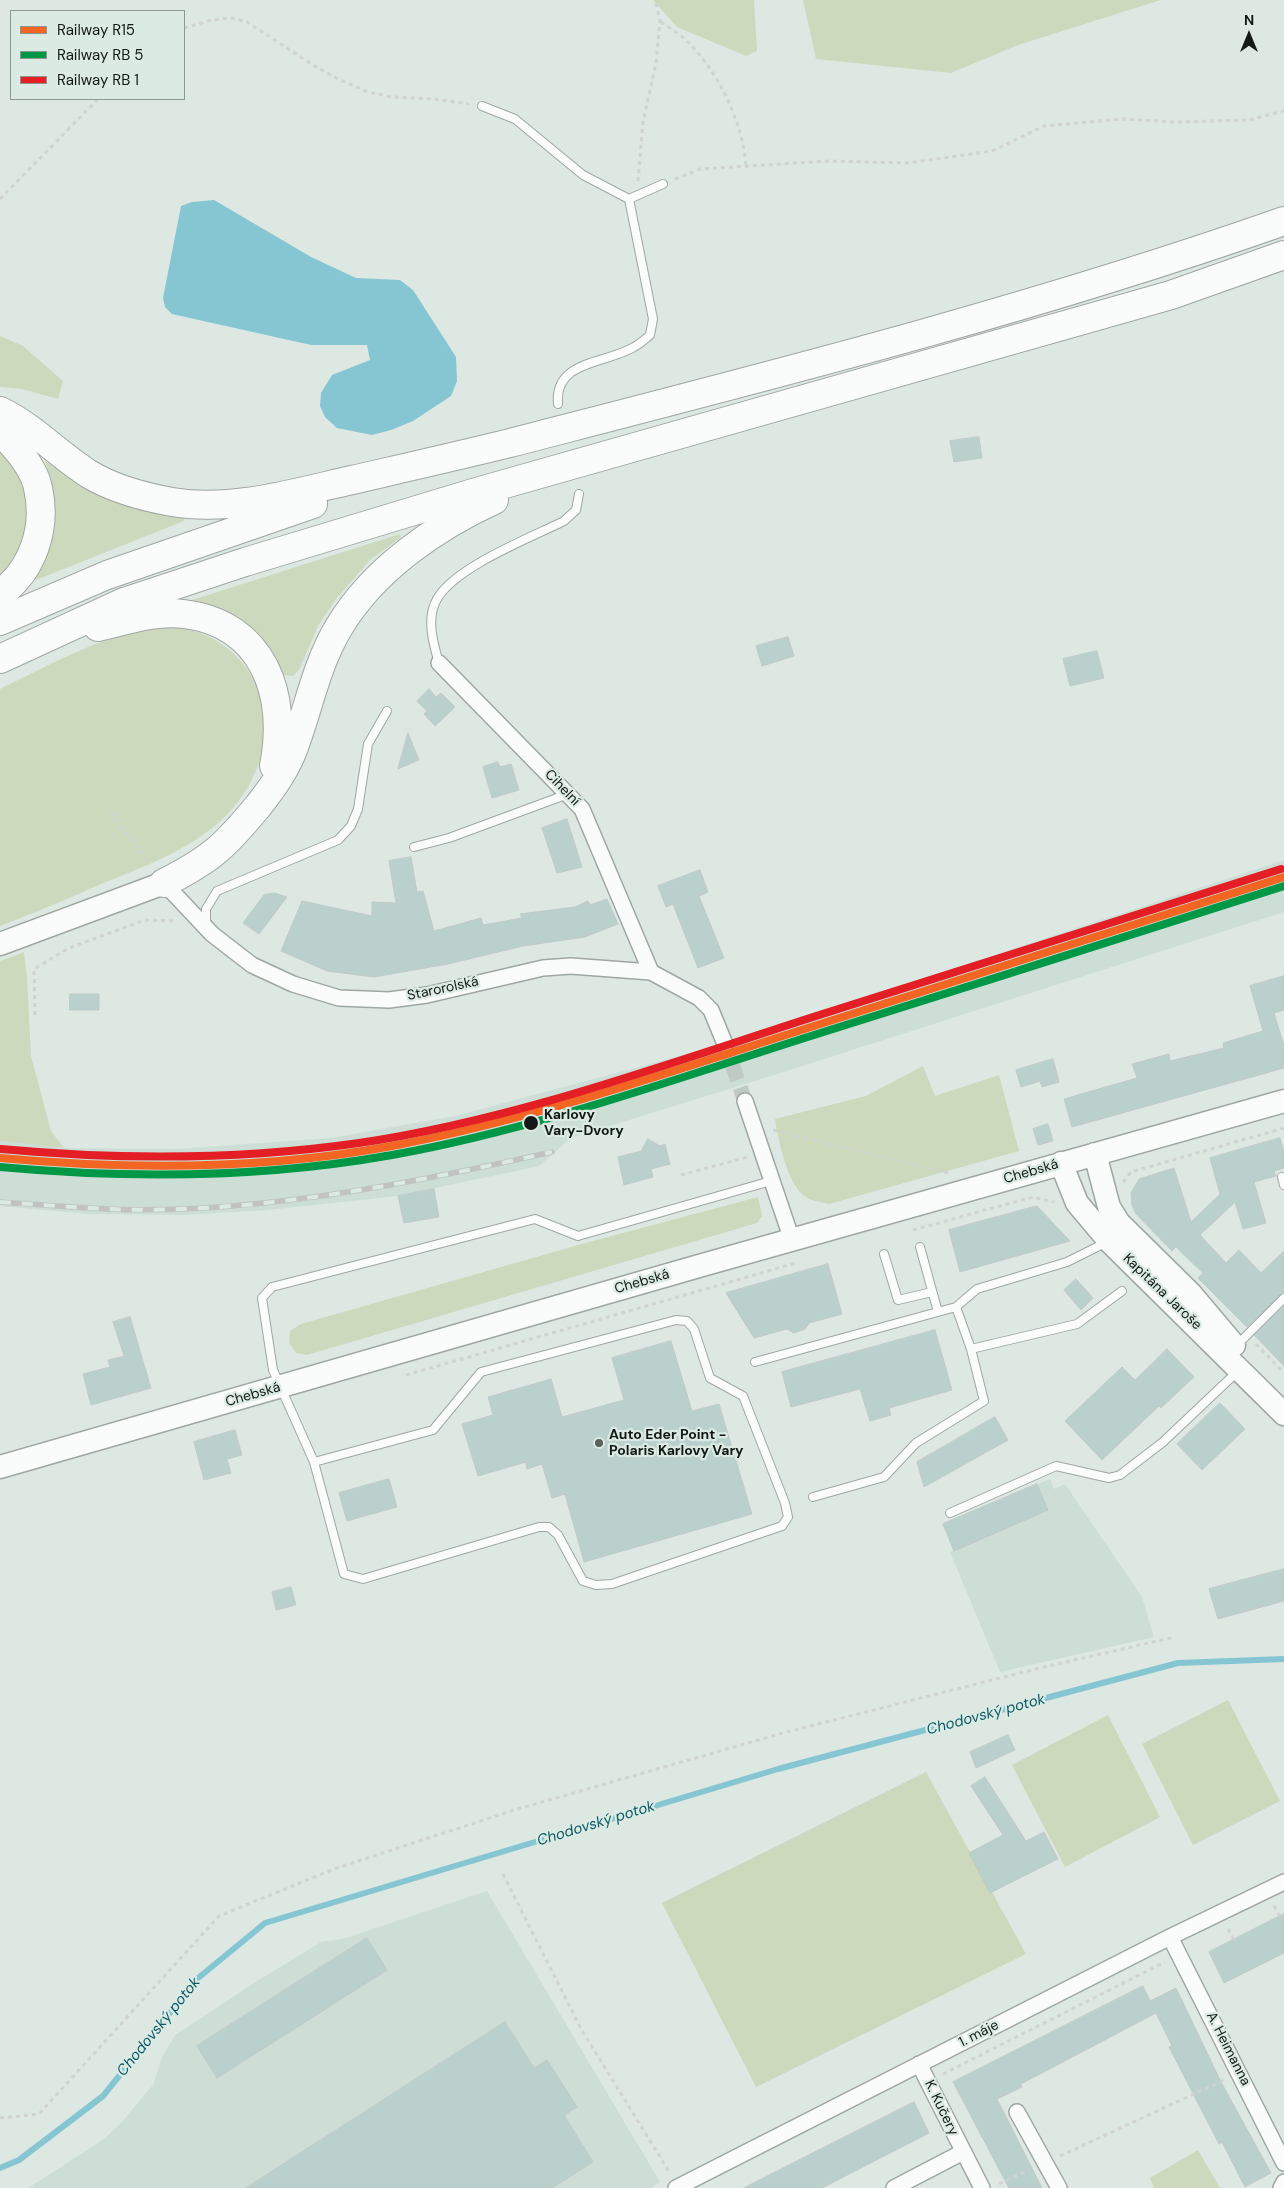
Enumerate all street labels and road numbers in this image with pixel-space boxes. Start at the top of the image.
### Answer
street label: Cihelní [541,766,583,810]
street label: Starorolská [406,973,480,1005]
street label: Chebská [1002,1156,1060,1188]
street label: Kapitána Jaroše [1119,1250,1205,1334]
street label: Chebská [613,1266,671,1298]
street label: Chebská [224,1379,282,1411]
street label: A. Heimanna [1202,2009,1254,2089]
street label: 1. máje [956,2017,1002,2051]
street label: K. Kučery [920,2078,962,2138]

